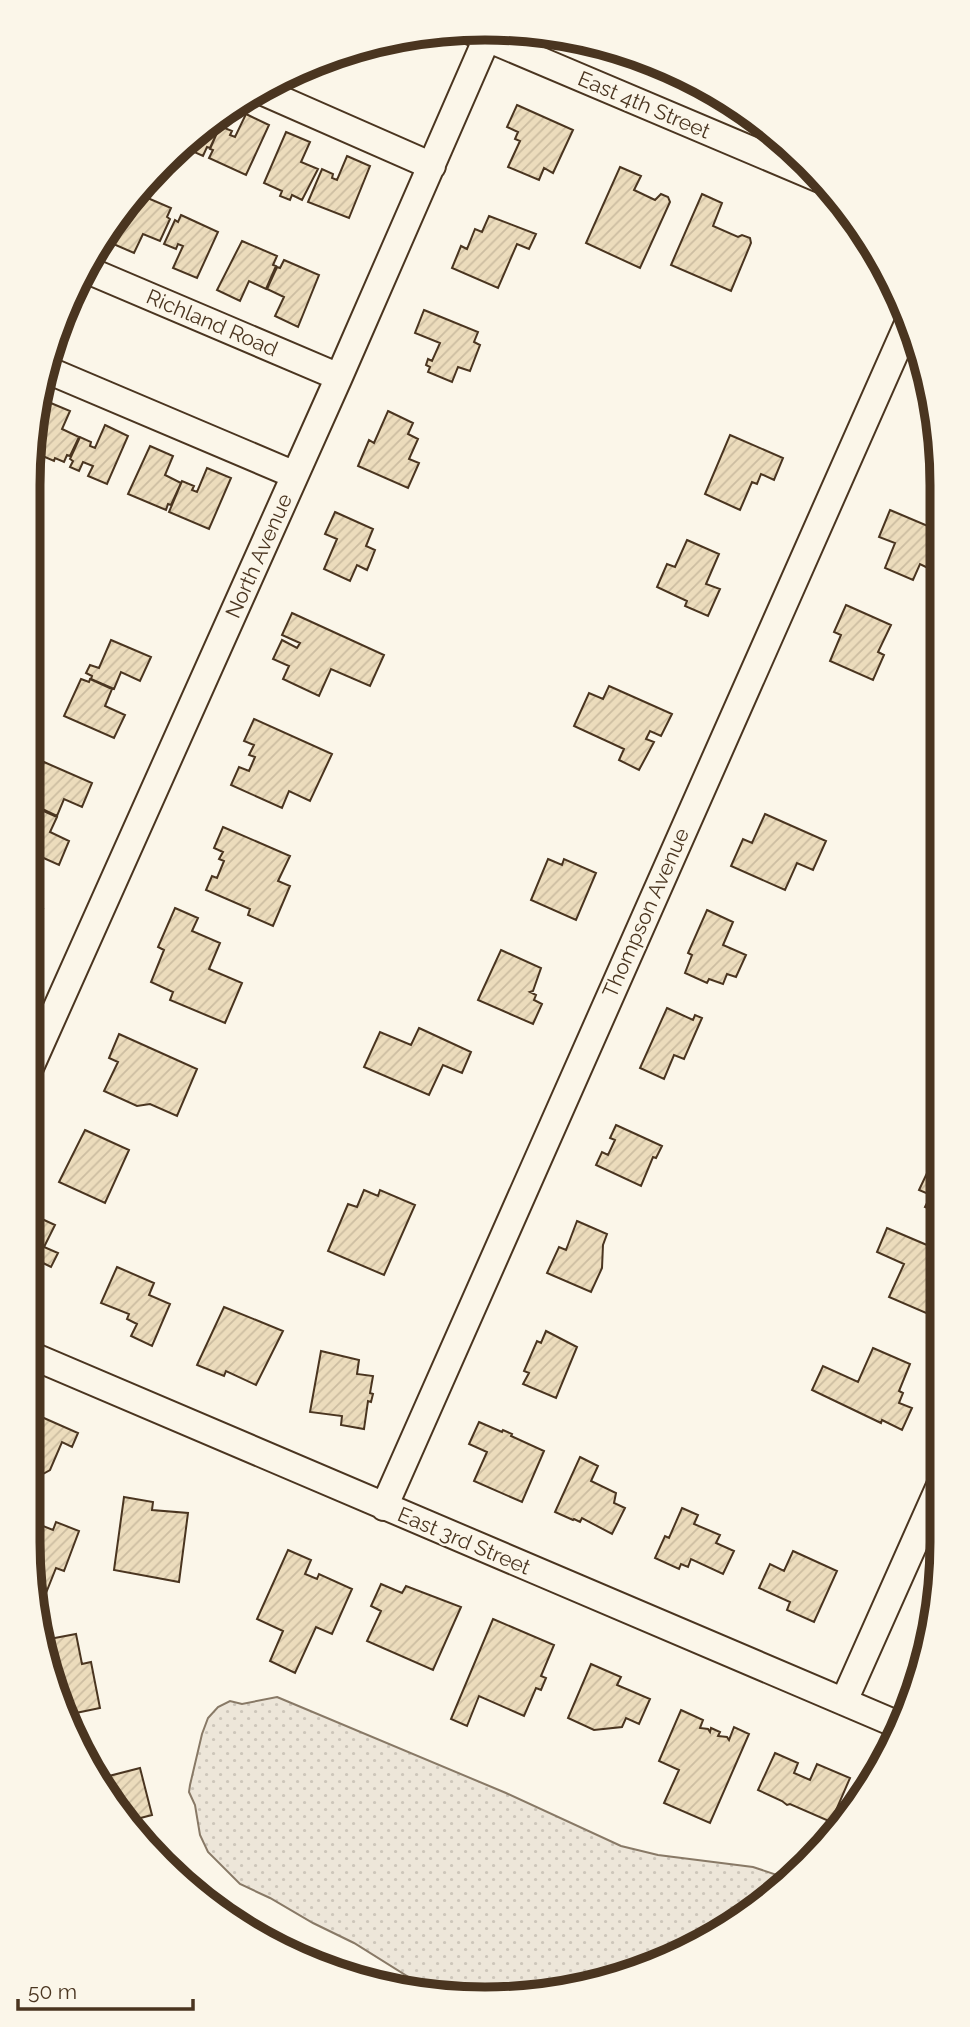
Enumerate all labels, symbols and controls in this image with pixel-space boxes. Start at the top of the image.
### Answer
street label: East 4th Street [574,65,714,144]
street label: Richland Road [143,284,282,361]
street label: North Avenue [220,490,297,622]
street label: Thompson Avenue [597,824,694,1002]
street label: East 3rd Street [394,1501,534,1580]
scale bar [18,1968,192,2012]
text: 50 m [28,1979,77,2004]

